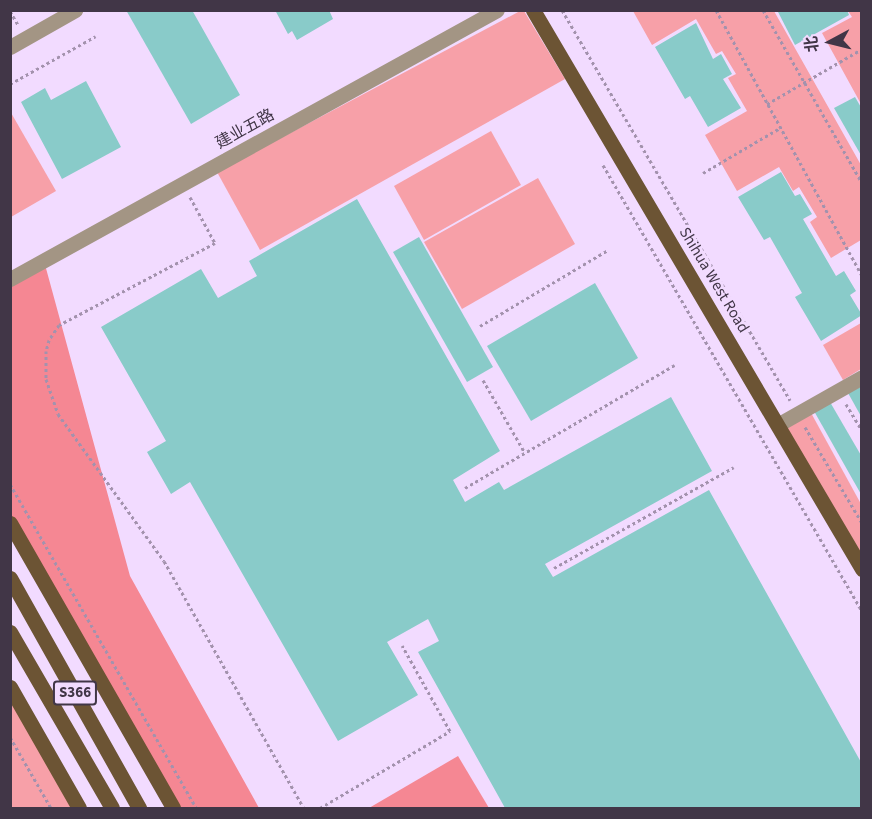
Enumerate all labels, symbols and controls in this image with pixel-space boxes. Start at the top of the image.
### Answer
north arrow [800,12,860,72]
text: 北 [800,35,824,53]
street label: 建业五路 [212,105,278,153]
street label: Shihua West Road [675,224,753,336]
road number: S366 [52,681,98,705]

